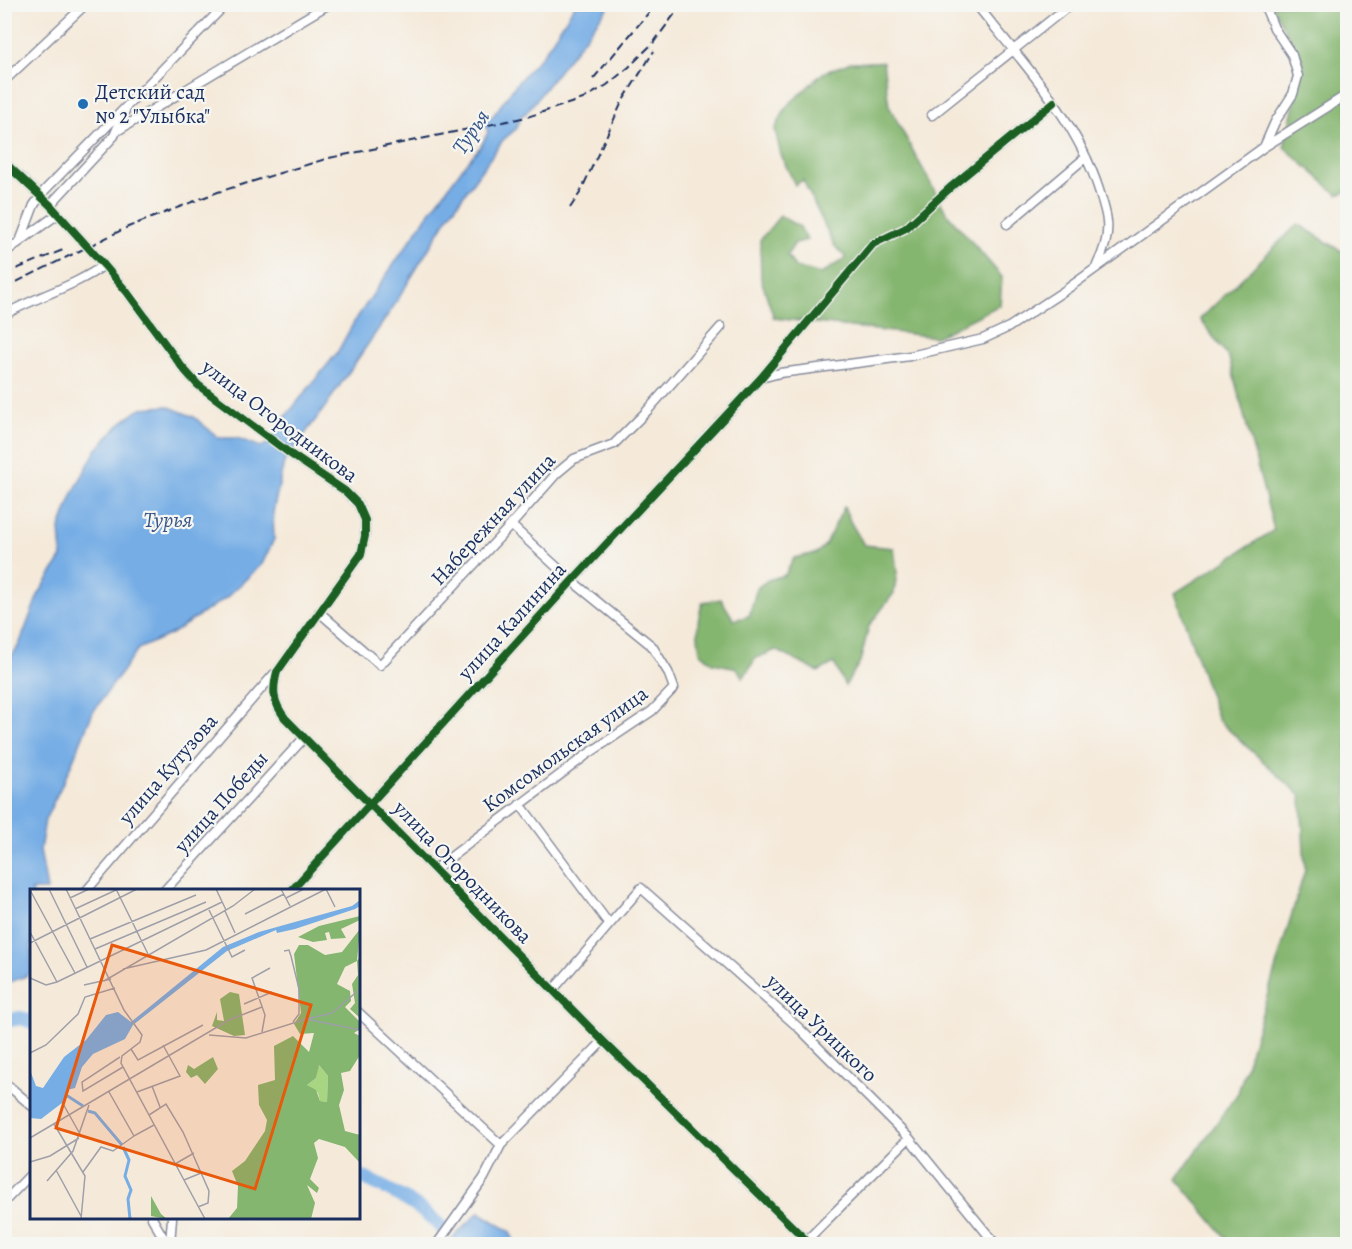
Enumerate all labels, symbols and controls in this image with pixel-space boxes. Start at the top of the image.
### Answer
place label: Детский сад № 2 "Улыбка" [95,78,210,130]
marker: Детский сад № 2 "Улыбка" [76,97,90,111]
water label: Турья [445,103,497,161]
street label: улица Огородникова [195,352,364,489]
street label: Набережная улица [424,447,562,591]
water label: Турья [144,505,192,535]
street label: улица Калинина [451,556,573,687]
street label: Комсомольская улица [477,679,654,819]
street label: улица Кутузова [111,707,224,831]
street label: улица Победы [167,745,274,860]
street label: улица Огородникова [387,794,539,950]
inset map [30,889,360,1219]
street label: улица Урицкого [760,967,884,1088]

